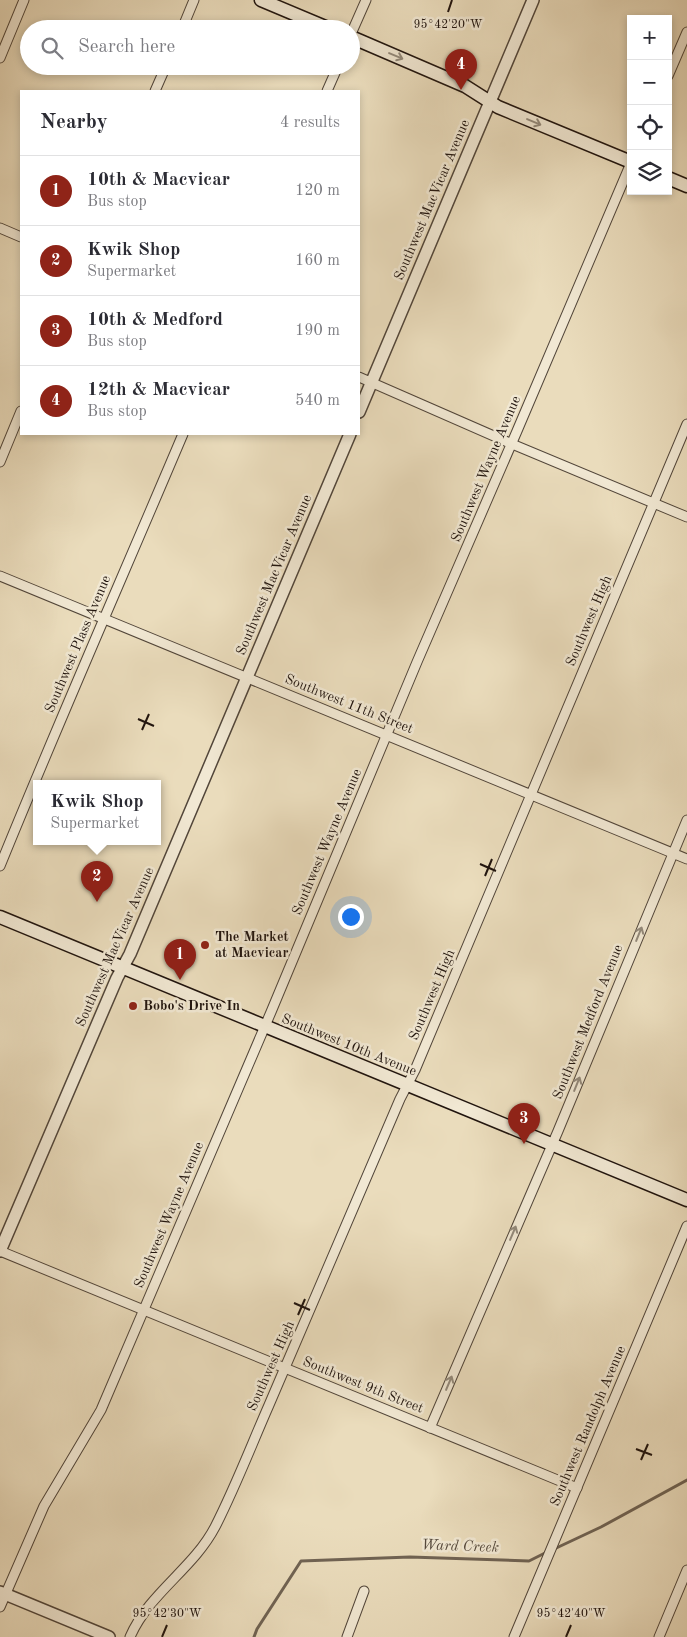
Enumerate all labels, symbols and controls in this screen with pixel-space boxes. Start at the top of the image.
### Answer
map controls [627,15,672,195]
button: + [627,15,672,60]
text: 95°42'20"W [413,18,483,31]
search box [20,20,360,75]
icon: search [38,34,66,62]
text: Search here [78,38,175,57]
pin: 4 [445,49,477,90]
one-way arrow [388,52,403,62]
button: − [627,60,672,105]
button: locate [627,105,672,150]
text: Nearby [40,112,108,133]
text: 4 results [280,115,340,131]
one-way arrow [526,117,541,127]
street label: Southwest MacVicar Avenue [392,118,472,282]
button: layers [627,150,672,195]
text: 10th & Macvicar [87,171,230,190]
text: 1 [51,183,61,199]
text: 120 m [295,183,340,199]
text: Bus stop [87,194,147,210]
text: Kwik Shop [87,241,180,260]
text: 2 [51,253,61,269]
text: 160 m [295,253,340,269]
text: Supermarket [87,264,176,280]
text: 10th & Medford [87,311,223,330]
text: 3 [51,323,61,339]
text: 190 m [295,323,340,339]
text: Bus stop [87,334,147,350]
text: 12th & Macvicar [87,381,230,400]
text: 4 [51,393,61,409]
text: 540 m [295,393,340,409]
street label: Southwest Wayne Avenue [449,394,523,544]
text: Bus stop [87,404,147,420]
street label: Southwest MacVicar Avenue [234,493,314,657]
street label: Southwest Plass Avenue [43,573,113,715]
street label: Southwest High [564,573,615,668]
street label: Southwest 11th Street [283,672,415,736]
street label: Southwest Wayne Avenue [290,767,364,917]
popup [33,780,161,845]
text: Kwik Shop [50,793,144,812]
text: Supermarket [50,816,139,832]
pin: 2 [81,861,113,902]
street label: Southwest MacVicar Avenue [73,865,157,1029]
your location [338,904,364,930]
one-way arrow [635,927,645,942]
place label: The Market at Macvicar [215,930,289,960]
pin: 1 [164,939,196,980]
marker: The Market at Macvicar [199,939,211,951]
street label: Southwest Medford Avenue [550,943,626,1101]
street label: Southwest High [407,947,458,1042]
place label: Bobo's Drive In [143,999,240,1013]
marker: Bobo's Drive In [127,1000,139,1012]
street label: Southwest 10th Avenue [279,1011,419,1079]
one-way arrow [573,1077,583,1092]
pin: 3 [508,1103,540,1144]
street label: Southwest Wayne Avenue [132,1140,206,1290]
one-way arrow [509,1226,519,1241]
street label: Southwest High [245,1318,297,1413]
street label: Southwest Randolph Avenue [548,1344,628,1508]
street label: Southwest 9th Street [301,1354,425,1416]
one-way arrow [445,1376,455,1391]
water label: Ward Creek [421,1538,499,1556]
text: 95°42'30"W [132,1607,202,1620]
text: 95°42'40"W [536,1607,606,1620]

